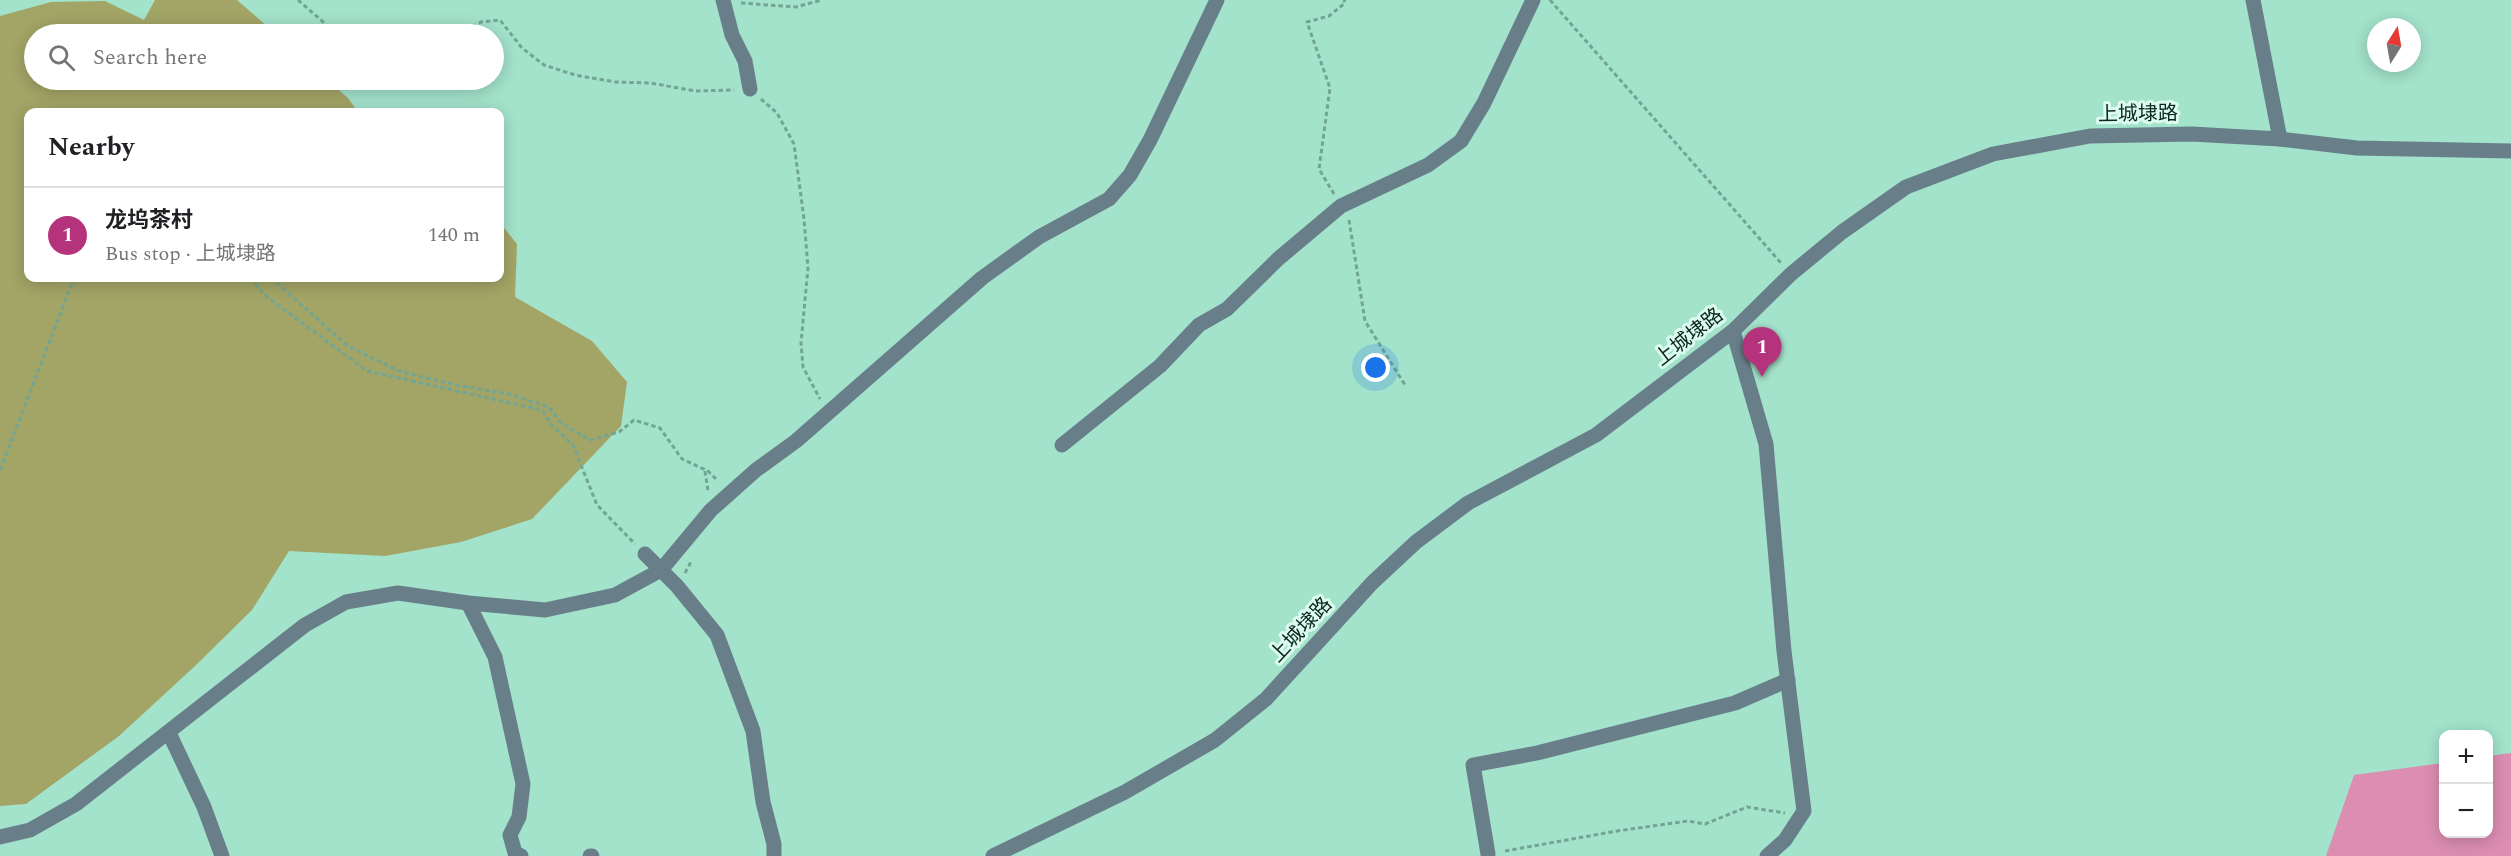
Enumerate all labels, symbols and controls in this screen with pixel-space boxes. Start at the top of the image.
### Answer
north arrow [2367,18,2421,72]
search box [24,24,504,90]
icon: search [45,41,78,74]
text: Search here [93,41,207,74]
street label: 上城埭路 [2098,98,2178,130]
text: Nearby [48,127,134,167]
text: 龙坞茶村 [105,204,193,237]
text: 1 [62,220,73,250]
text: 140 m [428,220,480,250]
text: Bus stop · 上城埭路 [105,239,276,269]
street label: 上城埭路 [1648,301,1730,373]
pin: 1 [1742,328,1782,377]
your location [1361,353,1390,382]
street label: 上城埭路 [1263,591,1339,669]
map controls [2439,730,2493,838]
button: + [2439,730,2493,784]
button: − [2439,784,2493,838]

